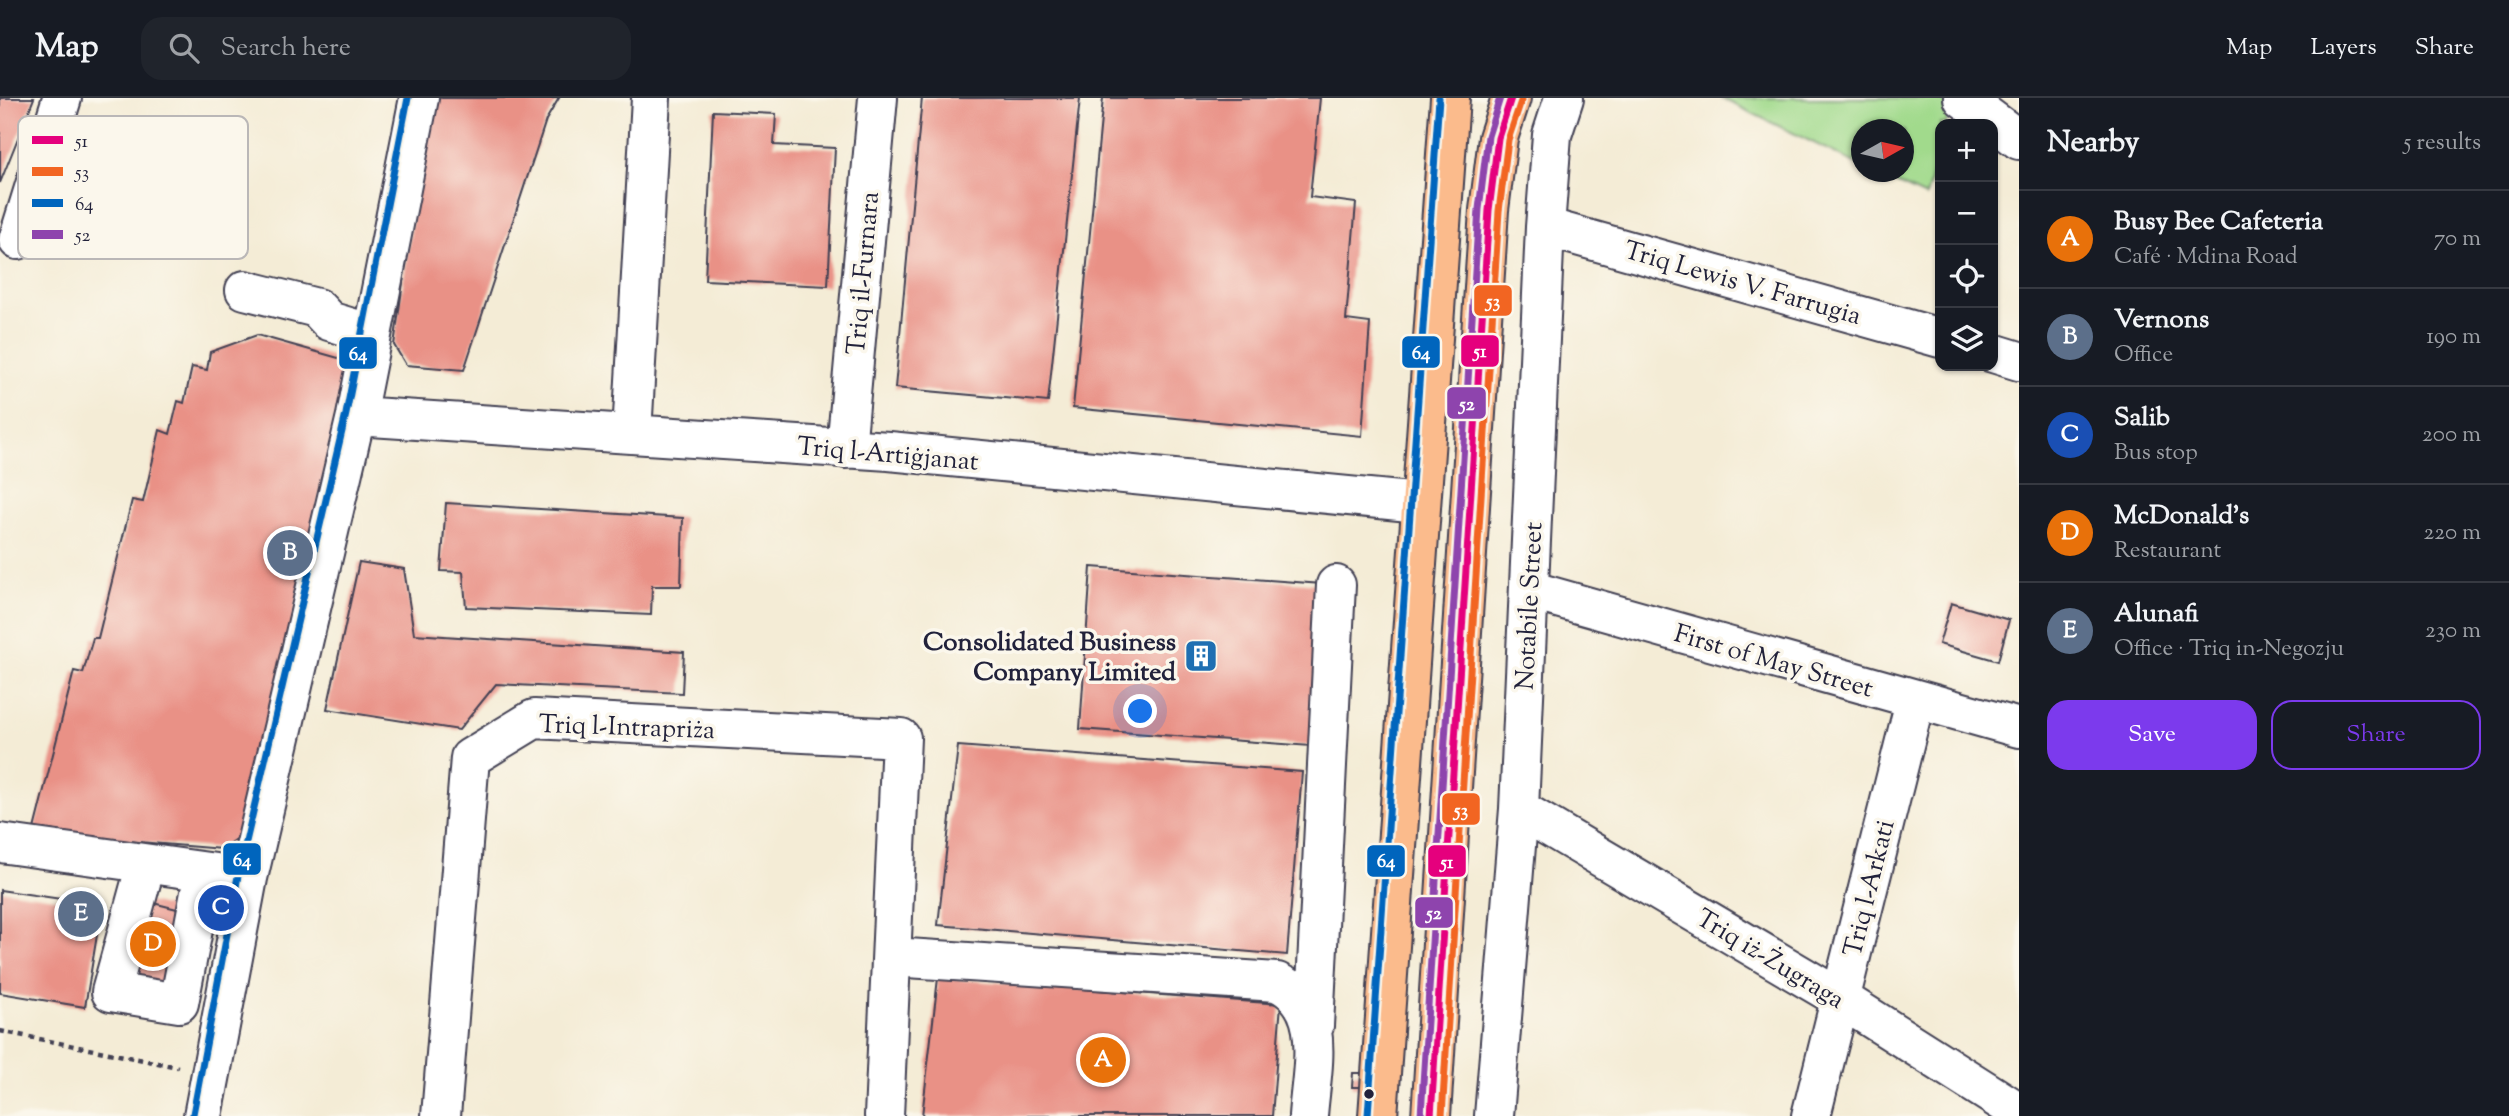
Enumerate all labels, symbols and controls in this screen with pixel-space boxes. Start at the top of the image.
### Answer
search box [141,17,631,80]
text: Map [35,24,99,72]
icon: search [165,29,203,67]
text: Search here [221,30,351,67]
text: Map [2226,31,2272,65]
text: Layers [2310,31,2377,65]
text: Share [2415,31,2474,65]
legend [18,116,248,259]
north arrow [1851,119,1914,182]
map controls [1935,119,1998,371]
button: + [1935,119,1998,182]
text: Nearby [2047,122,2139,165]
text: 5 results [2404,127,2481,160]
text: 51 [74,129,88,156]
text: 53 [74,160,89,187]
button: − [1935,182,1998,245]
street label: Triq il-Furnara [839,190,890,356]
text: 64 [75,192,94,219]
text: Busy Bee Cafeteria [2114,204,2323,241]
text: 52 [74,223,90,250]
text: A [2061,223,2079,256]
text: 70 m [2434,223,2481,256]
street label: Triq Lewis V. Farrugia [1619,233,1865,336]
text: Café · Mdina Road [2114,241,2298,274]
button: locate [1935,245,1998,308]
line badge: 53 [1473,284,1513,317]
text: 53 [1484,289,1500,316]
text: Vernons [2114,302,2209,339]
button: layers [1935,308,1998,371]
text: B [2063,321,2077,354]
text: 190 m [2426,321,2481,354]
line badge: 51 [1460,334,1500,368]
line badge: 64 [1401,335,1441,369]
line badge: 64 [338,336,378,370]
text: 51 [1472,339,1487,366]
text: Office [2114,339,2173,372]
text: 64 [1412,341,1431,368]
text: 64 [349,342,368,369]
line badge: 52 [1446,386,1487,420]
text: 52 [1457,392,1475,419]
text: Salib [2114,400,2170,437]
text: C [2061,419,2079,452]
text: 200 m [2422,419,2481,452]
street label: Triq l-Artiġjanat [795,429,980,482]
text: Bus stop [2114,437,2198,470]
text: McDonald's [2114,498,2249,535]
text: D [2061,517,2079,550]
text: 220 m [2423,517,2481,550]
street label: Notabile Street [1508,521,1553,691]
pin: B [267,527,313,579]
text: Restaurant [2114,535,2221,568]
text: Alunafi [2114,596,2199,633]
text: E [2063,615,2077,648]
text: 230 m [2425,615,2481,648]
street label: First of May Street [1669,616,1877,709]
place label: Consolidated Business Company Limited [923,625,1176,692]
text: Office · Triq in-Negozju [2114,633,2344,666]
building icon: Consolidated Business Company Limited [1182,637,1220,675]
your location [1123,694,1157,728]
button: Save [2047,700,2257,770]
button: Share [2271,700,2481,770]
street label: Triq l-Intrapriża [538,707,716,750]
line badge: 53 [1441,792,1481,826]
text: 53 [1452,798,1468,825]
street label: Triq l-Arkati [1836,816,1905,961]
line badge: 64 [222,842,262,876]
line badge: 64 [1366,844,1406,878]
line badge: 51 [1427,844,1467,878]
text: 64 [233,848,252,875]
text: 64 [1377,849,1396,876]
text: 51 [1439,850,1454,877]
pin: C [198,882,244,934]
pin: E [58,888,104,940]
line badge: 52 [1414,896,1454,929]
text: 52 [1424,901,1442,928]
street label: Triq iż-Żugraga [1688,901,1851,1019]
pin: D [130,918,176,970]
pin: A [1080,1034,1126,1086]
unlabelled marker [1362,1087,1376,1101]

